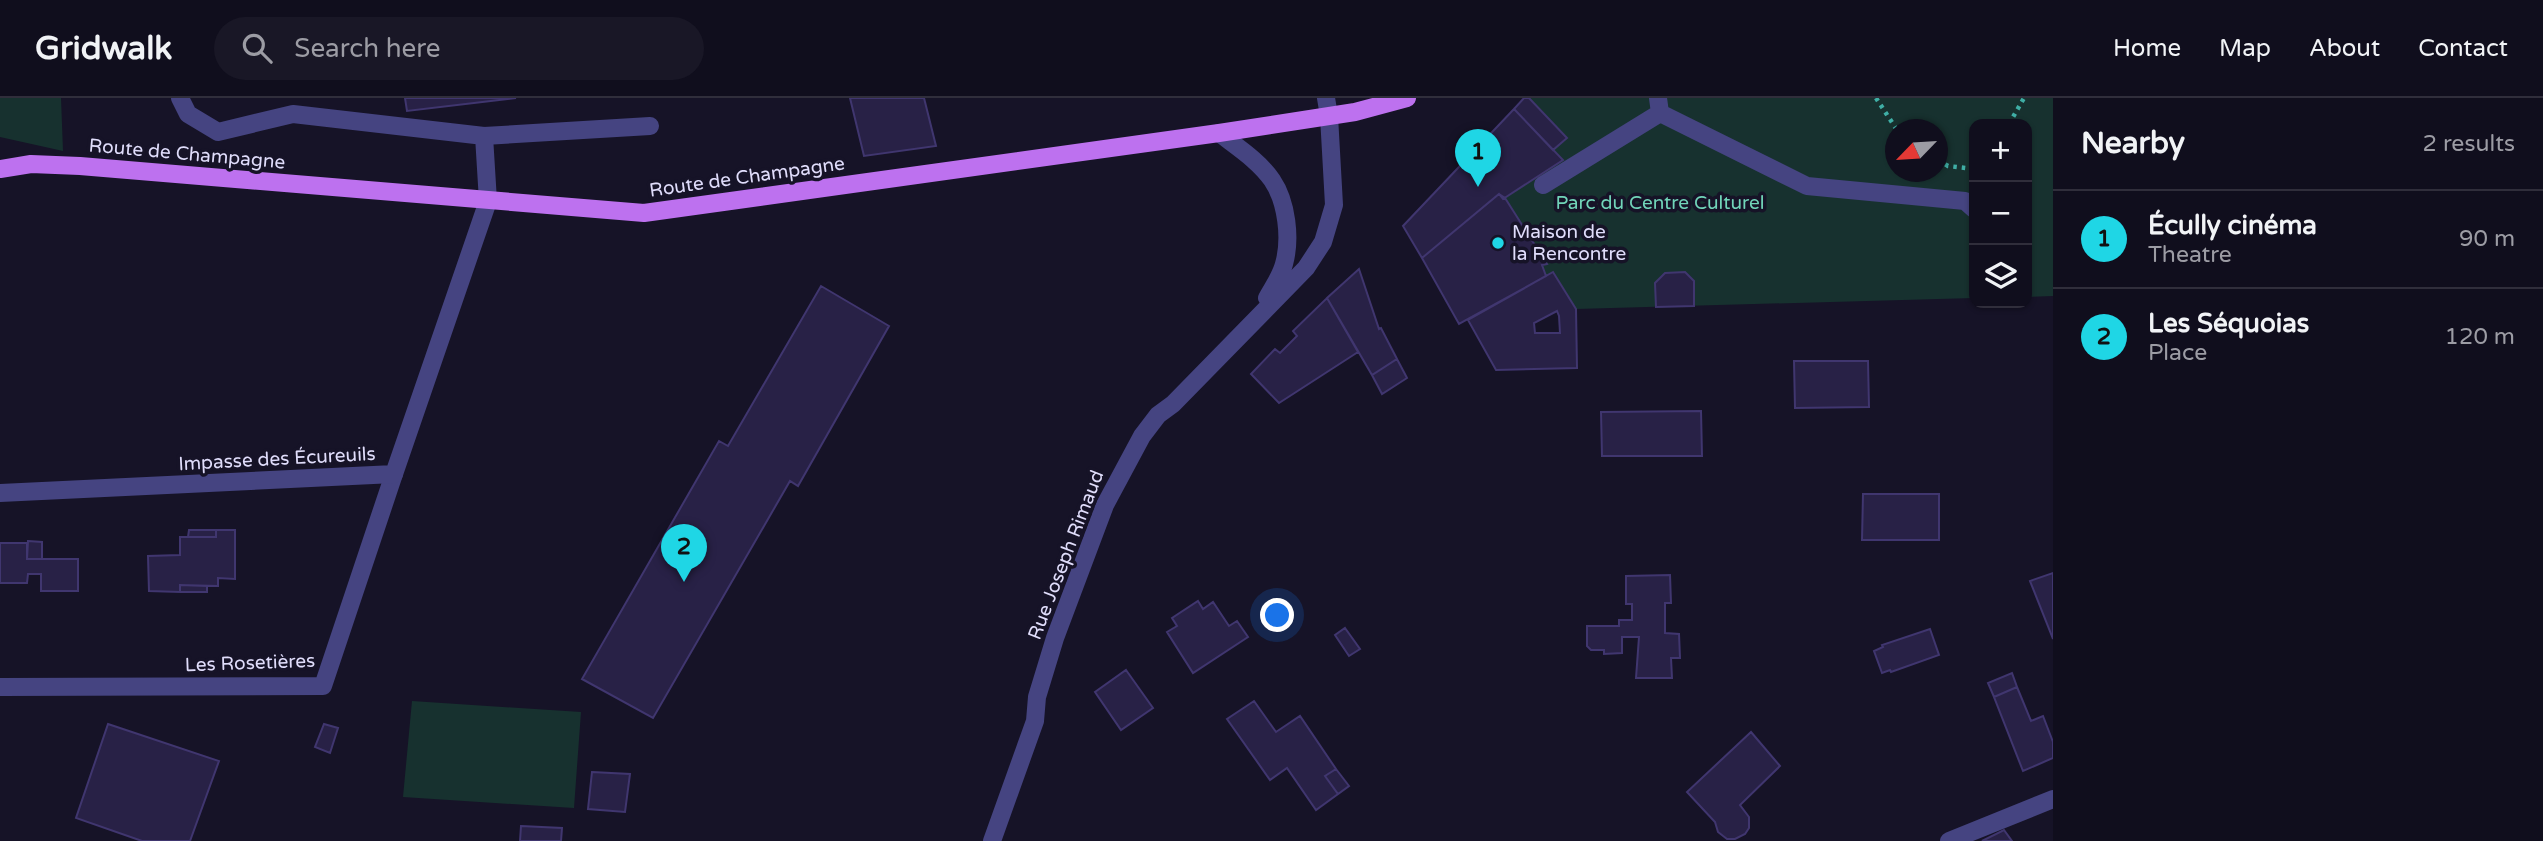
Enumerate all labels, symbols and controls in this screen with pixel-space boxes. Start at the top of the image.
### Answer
search box [214,17,704,80]
text: Gridwalk [35,29,172,68]
icon: search [238,29,276,67]
text: Search here [294,33,441,64]
text: Home [2113,34,2181,63]
text: Map [2219,34,2271,63]
text: About [2309,34,2380,63]
text: Contact [2418,34,2508,63]
north arrow [1885,119,1948,182]
map controls [1969,119,2032,308]
button: + [1969,119,2032,182]
text: Nearby [2081,125,2185,162]
pin: 1 [1455,129,1501,187]
text: 2 results [2422,130,2515,158]
street label: Route de Champagne [88,134,286,174]
street label: Route de Champagne [648,152,846,202]
button: − [1969,182,2032,245]
park label: Parc du Centre Culturel [1555,192,1765,214]
text: Écully cinéma [2148,210,2317,241]
place label: Maison de la Rencontre [1512,221,1626,265]
text: 1 [2097,225,2111,253]
text: 90 m [2459,225,2515,253]
marker: Maison de la Rencontre [1490,235,1506,251]
text: Theatre [2148,241,2232,269]
button: layers [1969,245,2032,308]
text: Les Séquoias [2148,308,2309,339]
text: 2 [2097,323,2111,351]
text: 120 m [2445,323,2515,351]
text: Place [2148,339,2207,367]
street label: Impasse des Écureuils [178,443,376,475]
street label: Rue Joseph Rimaud [1024,467,1108,643]
pin: 2 [661,524,707,582]
your location [1260,598,1294,632]
street label: Les Rosetières [184,650,316,676]

